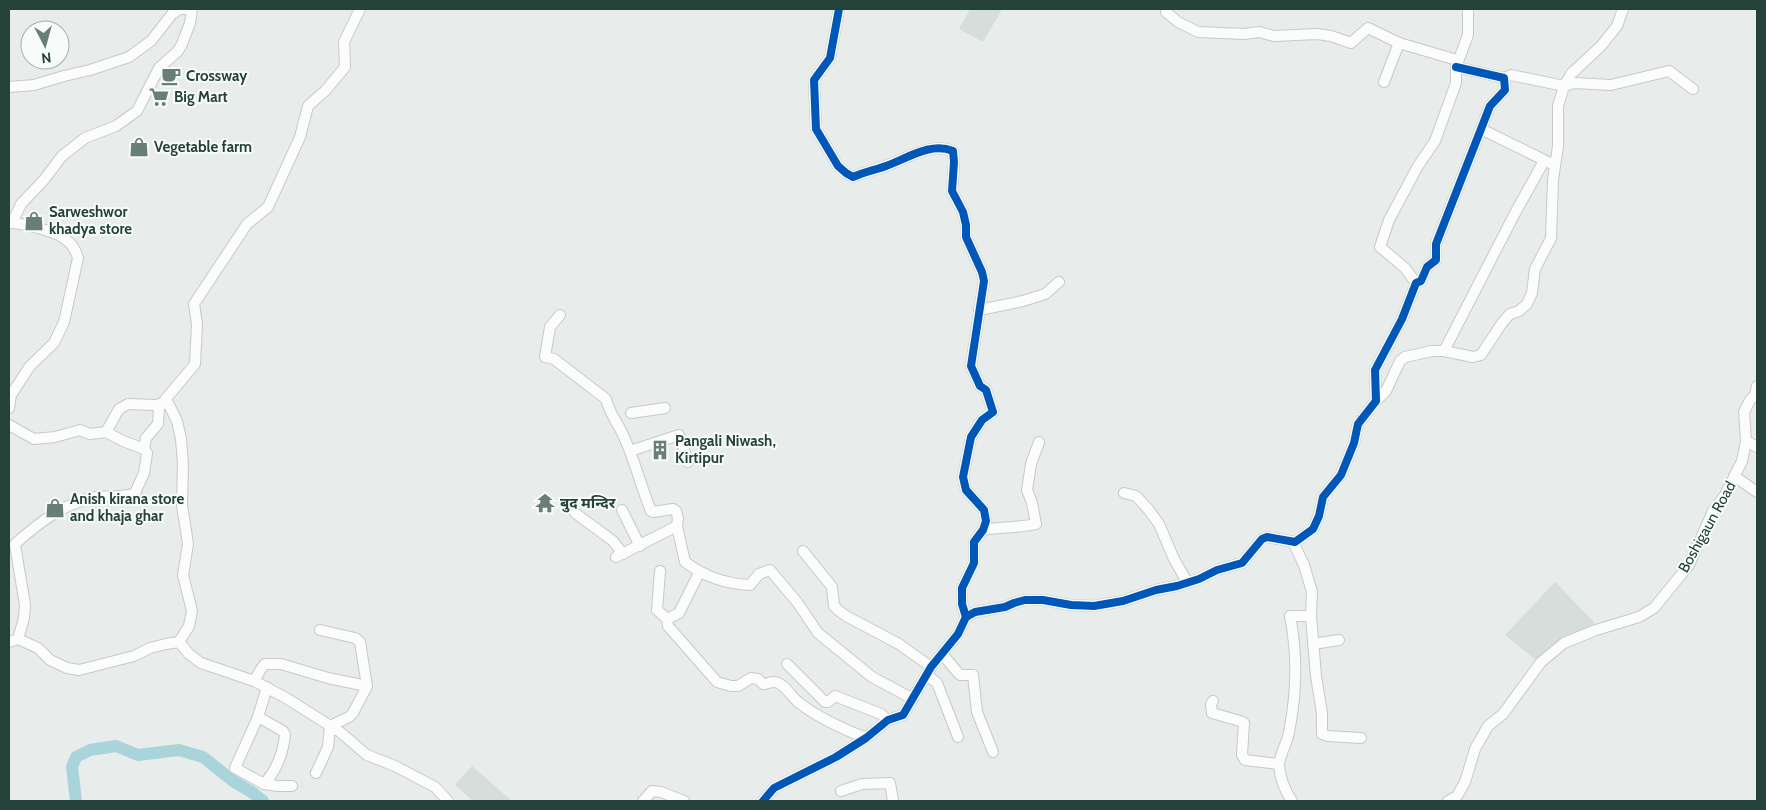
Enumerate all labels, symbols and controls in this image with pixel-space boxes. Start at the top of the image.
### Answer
north arrow [20,20,70,70]
text: N [40,48,52,67]
cafe icon: Crossway [160,65,182,87]
place label: Crossway [186,67,248,85]
supermarket icon: Big Mart [148,86,170,108]
place label: Big Mart [174,88,228,106]
shop icon: Vegetable farm [128,136,150,158]
place label: Vegetable farm [154,138,252,156]
place label: Sarweshwor khadya store [49,203,132,238]
shop icon: Sarweshwor khadya store [23,210,45,232]
place label: Pangali Niwash, Kirtipur [675,432,776,467]
building icon: Pangali Niwash, Kirtipur [649,439,671,461]
street label: Boshigaun Road [1675,478,1739,576]
place label: Anish kirana store and khaja ghar [70,490,184,525]
temple icon: बुद मन्दिर [534,492,556,514]
place label: बुद मन्दिर [560,494,616,513]
shop icon: Anish kirana store and khaja ghar [44,497,66,519]

